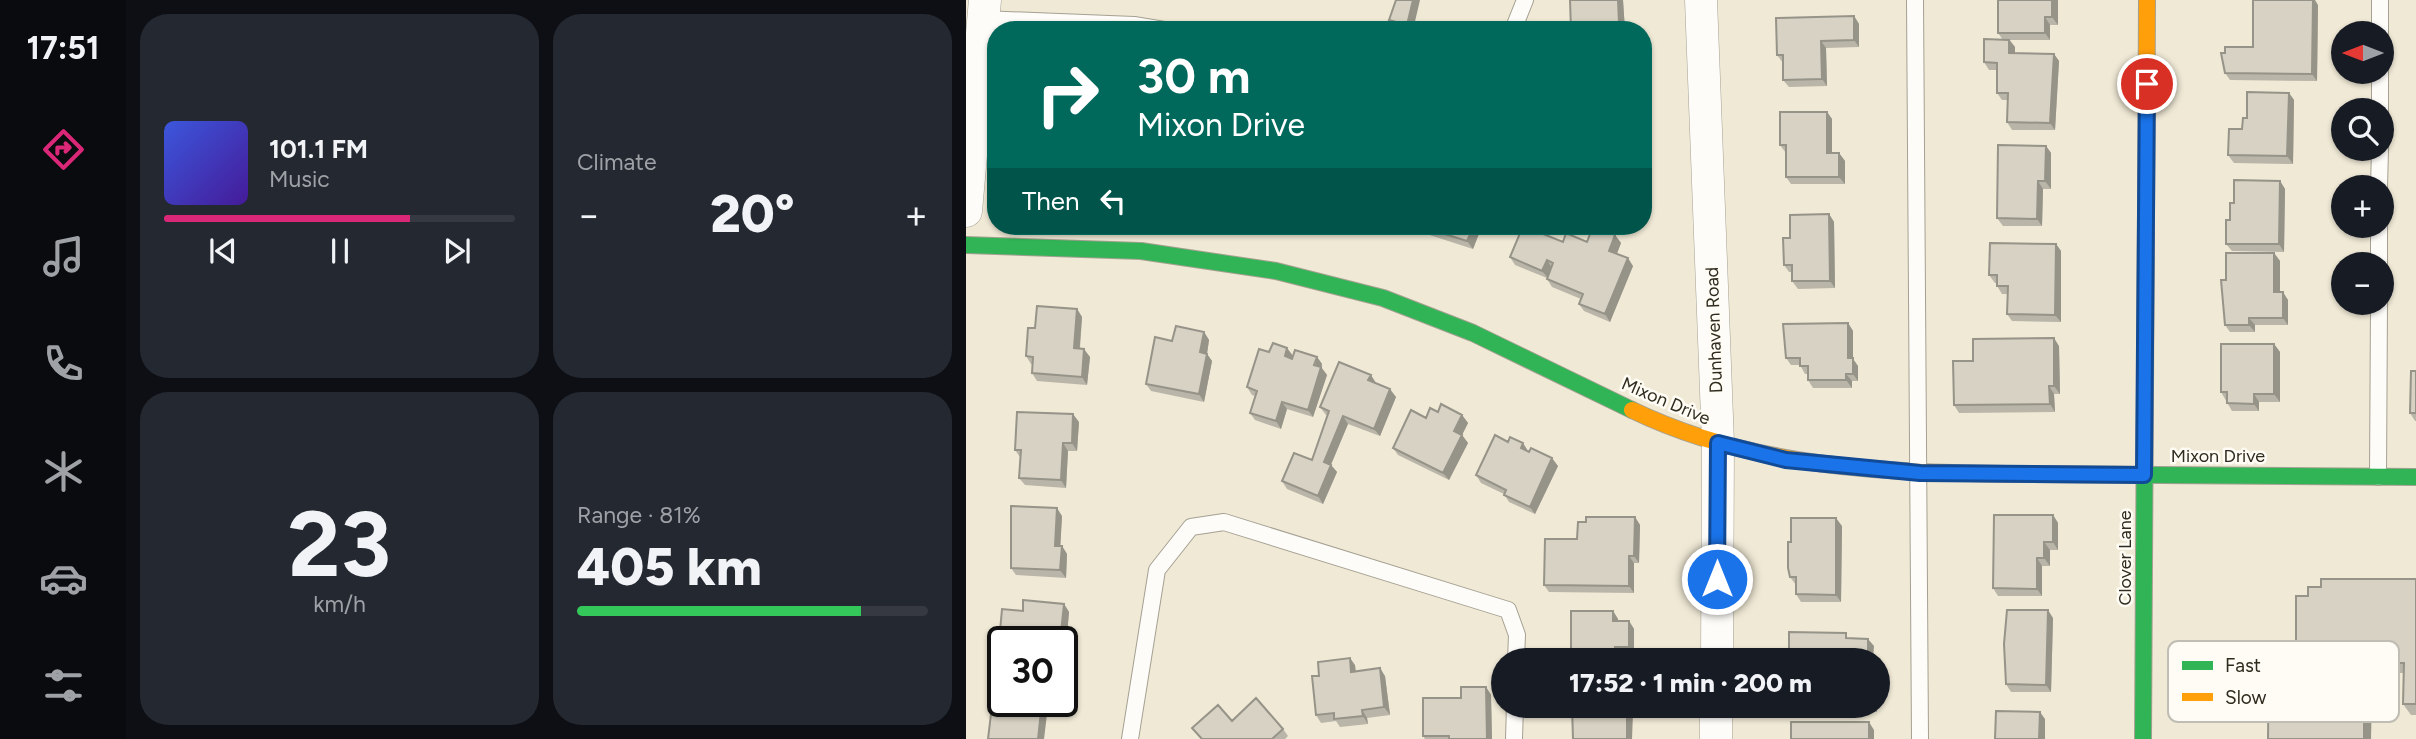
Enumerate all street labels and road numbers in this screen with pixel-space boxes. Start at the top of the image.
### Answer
street label: Dunhaven Road [1701,266,1727,394]
street label: Mixon Drive [1618,372,1714,430]
street label: Mixon Drive [2171,445,2265,467]
street label: Clover Lane [2114,510,2136,606]

